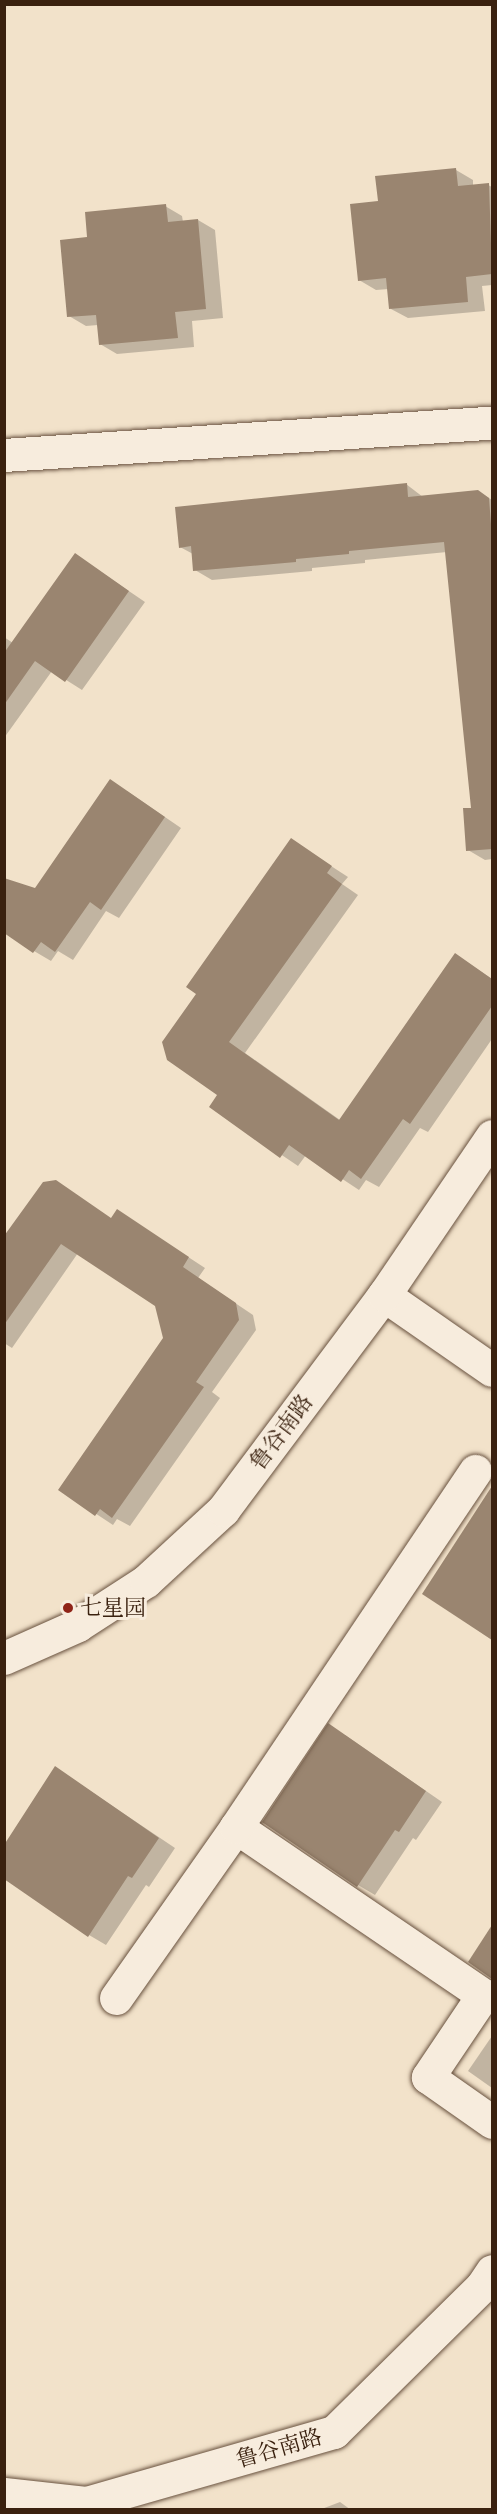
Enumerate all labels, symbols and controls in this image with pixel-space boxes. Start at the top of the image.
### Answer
street label: 鲁谷南路 [244,1389,318,1475]
place label: 七星园 [80,1595,146,1621]
marker: 七星园 [61,1601,75,1615]
street label: 鲁谷南路 [233,2423,325,2473]

